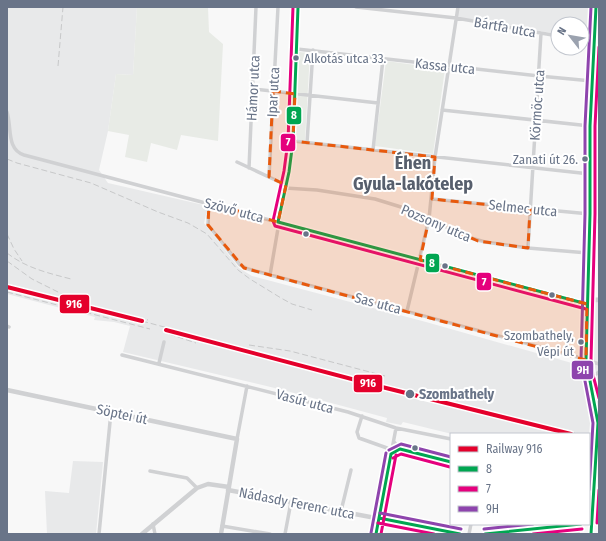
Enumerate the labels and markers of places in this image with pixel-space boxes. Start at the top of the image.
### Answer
place label: Alkotás utca 33. [304,51,387,66]
marker: Alkotás utca 33. [291,53,301,63]
place label: Zanati út 26. [513,152,578,167]
marker: Zanati út 26. [580,154,590,164]
unlabelled marker [301,229,311,239]
unlabelled marker [440,261,450,271]
unlabelled marker [547,290,557,300]
place label: Szombathely, Vépi út [504,328,575,359]
marker: Szombathely, Vépi út [576,337,586,347]
place label: Szombathely [419,386,495,403]
marker: Szombathely [404,388,416,400]
unlabelled marker [410,443,420,453]

